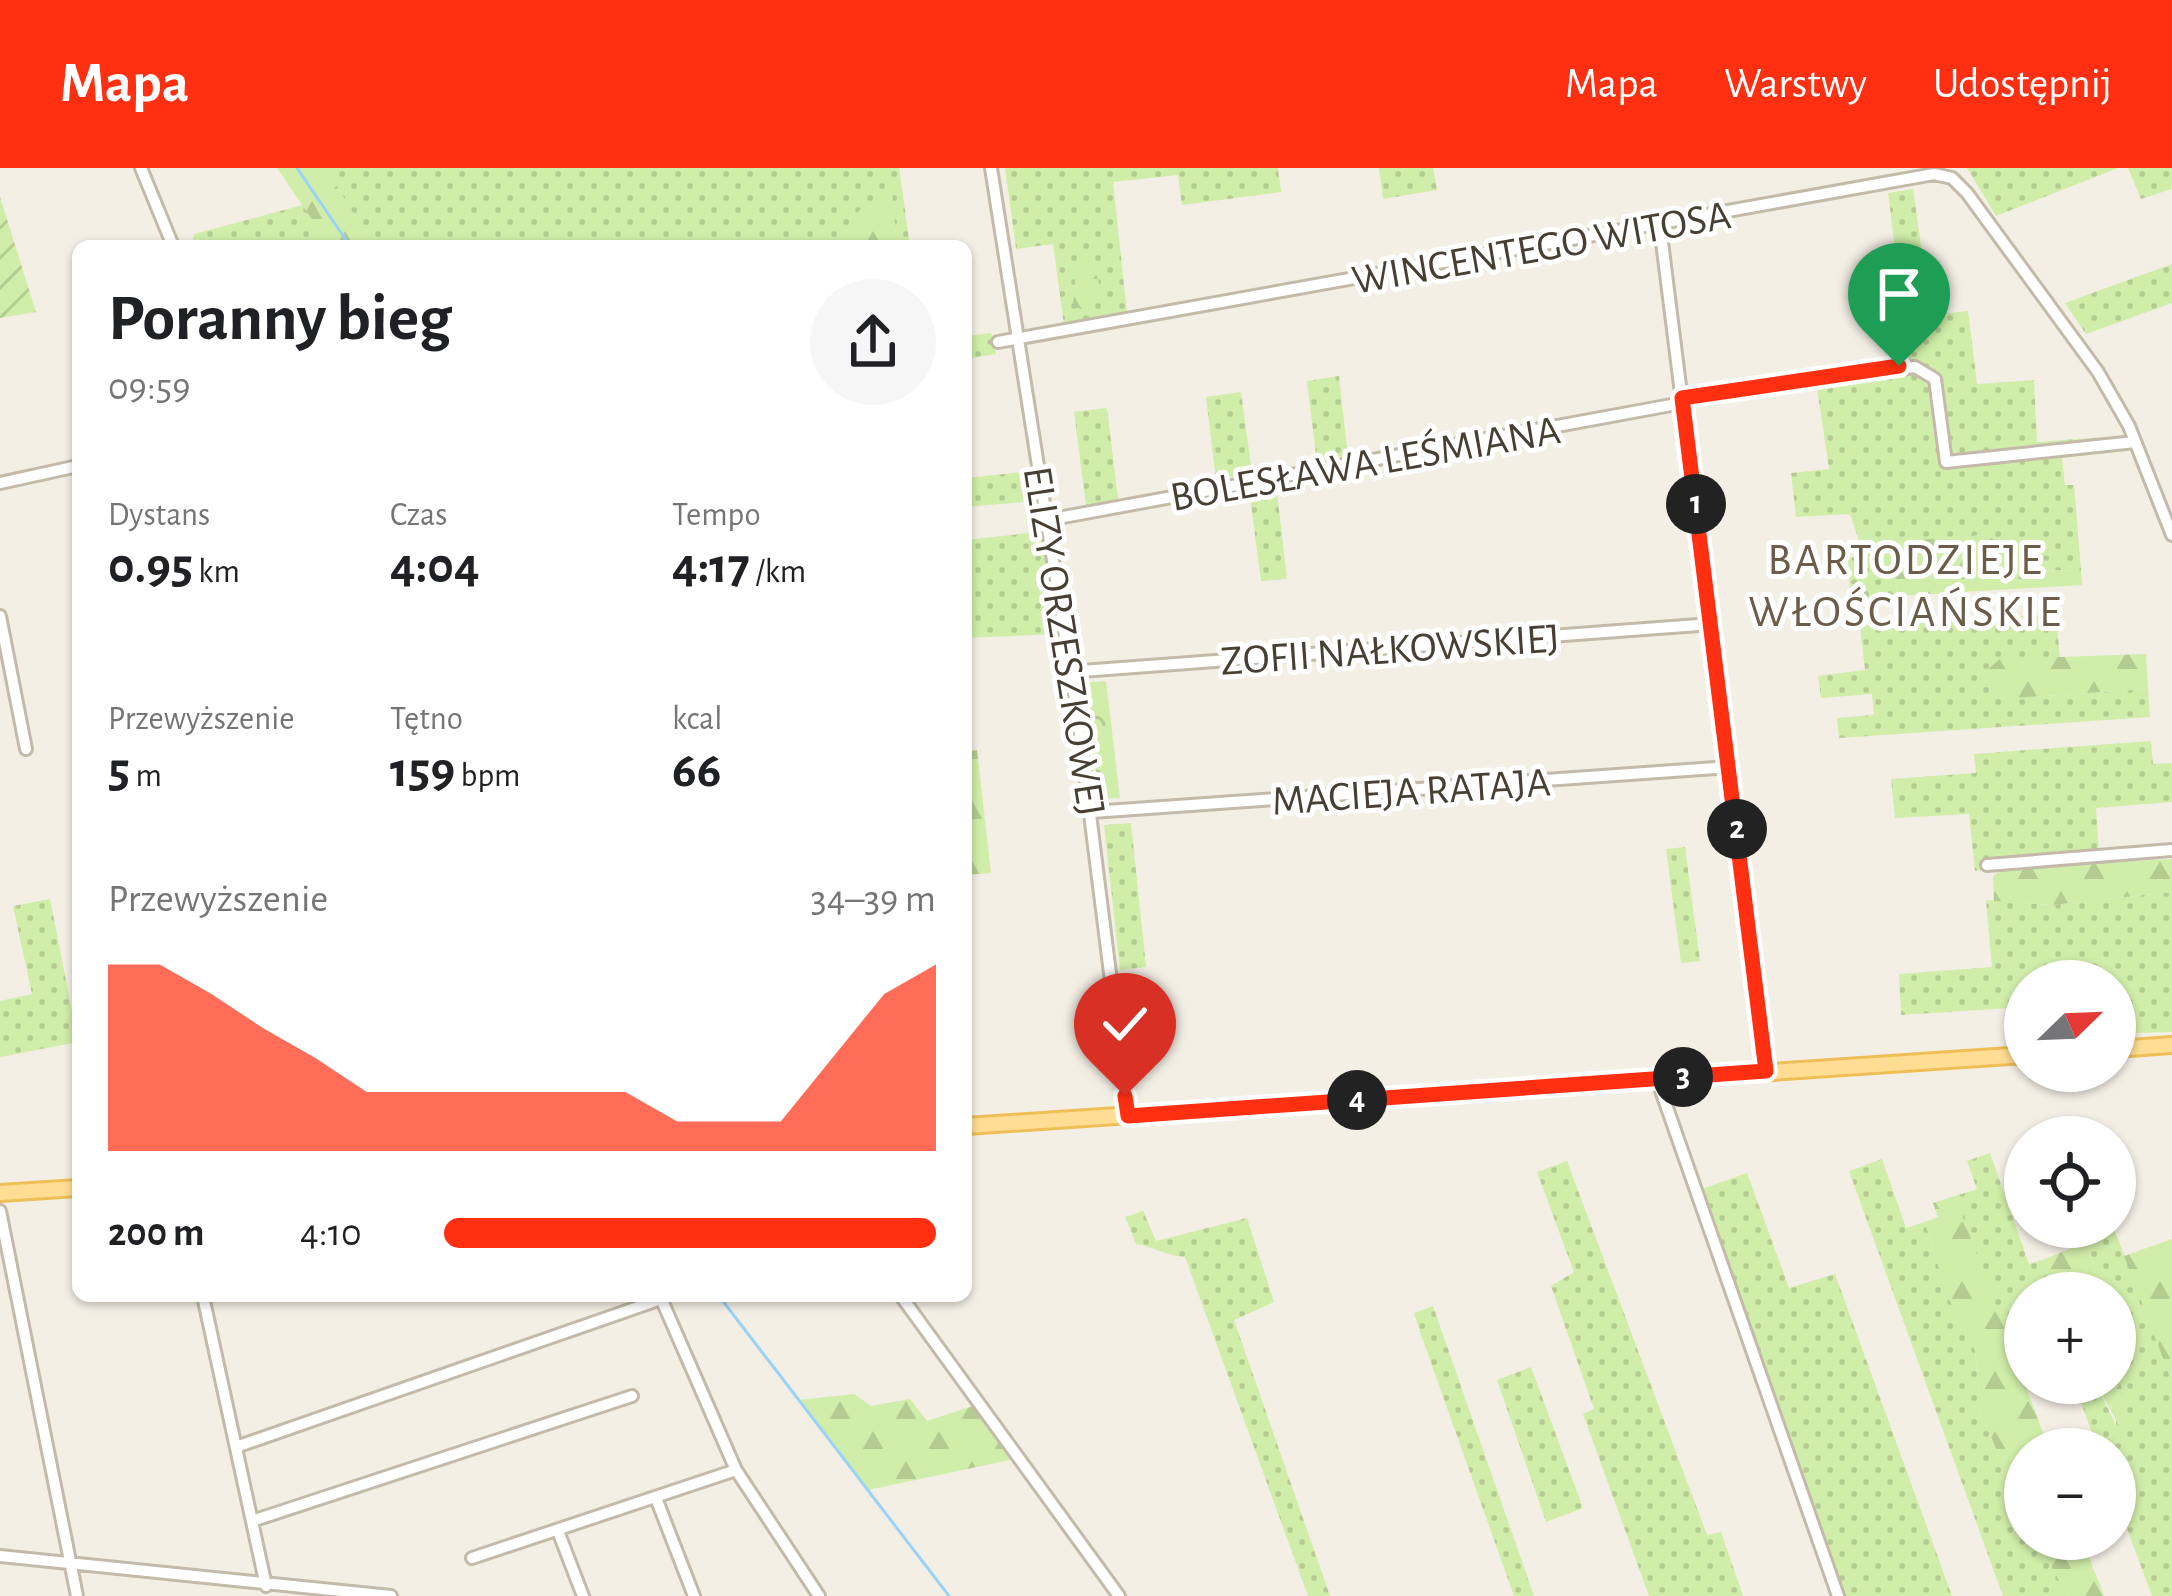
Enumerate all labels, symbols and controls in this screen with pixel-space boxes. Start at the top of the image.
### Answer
text: Mapa [60,55,189,112]
text: Mapa [1565,63,1658,105]
text: Warstwy [1724,63,1867,105]
text: Udostępnij [1933,63,2112,105]
street label: WINCENTEGO WITOSA [1349,194,1734,302]
pin [1848,243,1950,366]
icon: arrive [1866,261,1932,327]
button: share [810,279,936,405]
text: Poranny bieg [108,286,451,352]
text: 09:59 [108,368,191,407]
street label: BOLESŁAWA LEŚMIANA [1166,404,1564,519]
street label: ELIZY ORZESZKOWEJ [1016,463,1112,819]
pin: 1 [1666,474,1726,534]
text: 1 [1690,487,1702,520]
text: Dystans [108,499,210,532]
text: Czas [390,499,448,532]
text: Tempo [672,499,761,532]
district label: BARTODZIEJE WŁOŚCIAŃSKIE [1748,538,2064,635]
text: 0.95 [108,541,193,592]
text: 4:04 [390,541,480,592]
text: 4:17 [672,541,750,592]
text: km [193,556,240,589]
text: /km [750,556,806,589]
street label: ZOFII NAŁKOWSKIEJ [1219,617,1561,683]
text: Przewyższenie [108,703,294,736]
text: Tętno [390,703,463,736]
text: kcal [672,703,722,736]
text: 5 [108,745,130,796]
text: 159 [390,745,455,796]
text: 66 [672,745,721,796]
text: m [130,760,162,793]
text: bpm [455,760,520,793]
street label: MACIEJA RATAJA [1270,761,1552,823]
pin: 2 [1707,799,1767,859]
text: 2 [1729,812,1745,845]
text: Przewyższenie [108,880,328,919]
text: 34–39 m [811,880,936,919]
north arrow [2004,960,2136,1092]
map controls [2004,960,2136,1560]
pin [1074,973,1176,1096]
icon: check [1092,991,1158,1057]
pin: 3 [1653,1047,1713,1107]
text: 3 [1676,1060,1690,1093]
pin: 4 [1327,1070,1387,1130]
text: 4 [1349,1083,1365,1116]
button: locate [2004,1116,2136,1248]
text: 200 m [108,1214,204,1253]
text: 4:10 [300,1214,362,1253]
button: + [2004,1272,2136,1404]
button: − [2004,1428,2136,1560]

